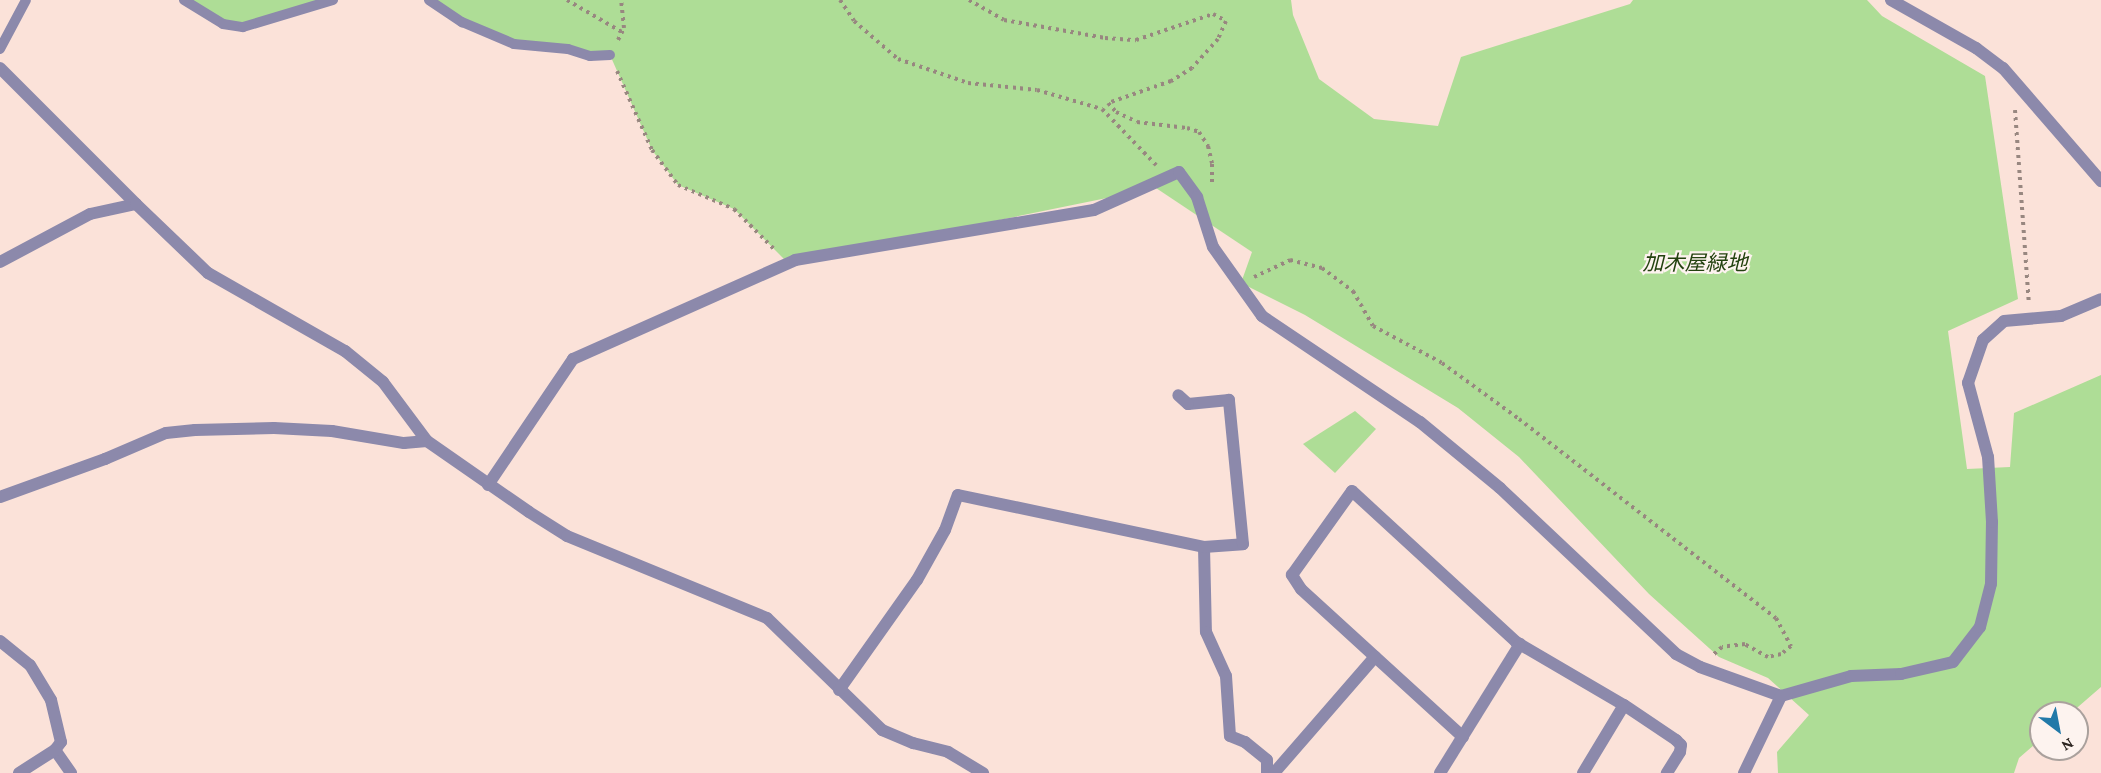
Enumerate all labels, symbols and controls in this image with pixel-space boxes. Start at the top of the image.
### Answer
park label: 加木屋緑地 [1643,250,1747,276]
north arrow [2029,701,2089,761]
text: N [2059,735,2077,755]

